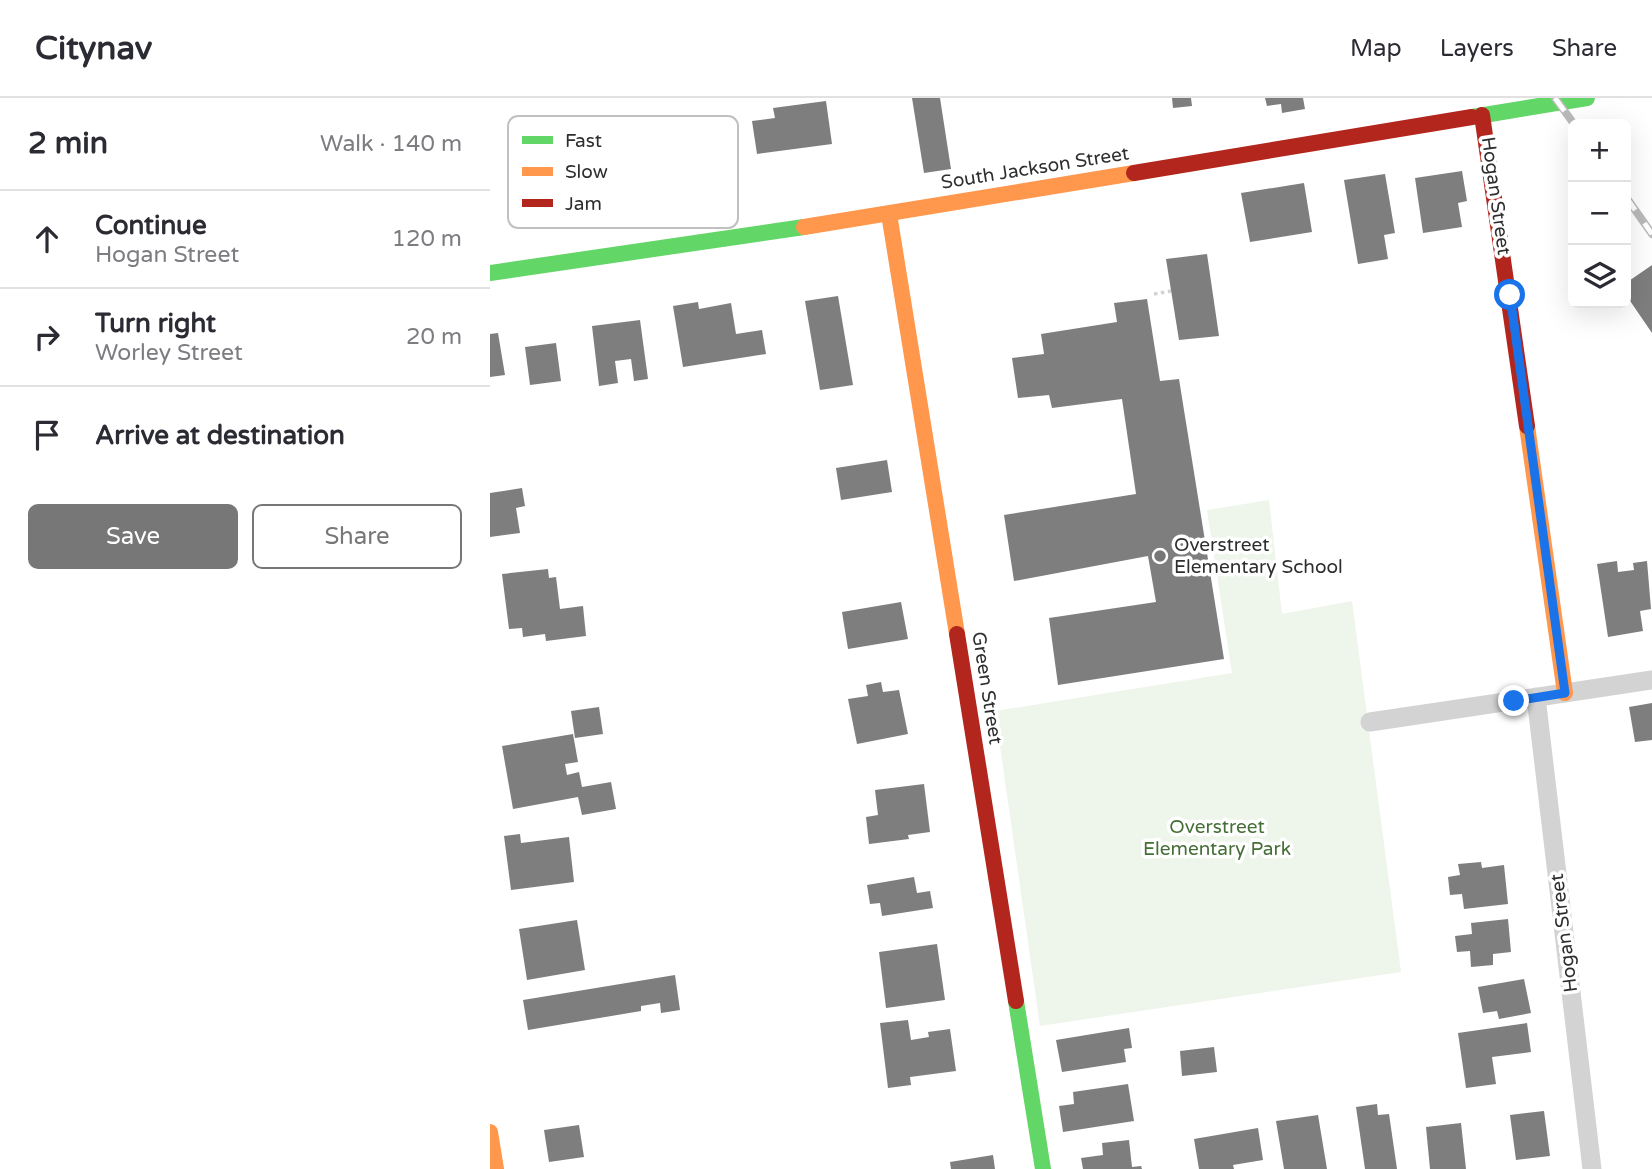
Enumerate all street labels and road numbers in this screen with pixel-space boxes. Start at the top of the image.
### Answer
street label: Hogan Street [1477,135,1515,257]
street label: South Jackson Street [939,142,1131,194]
street label: Green Street [967,630,1007,746]
street label: Hogan Street [1546,873,1582,993]

